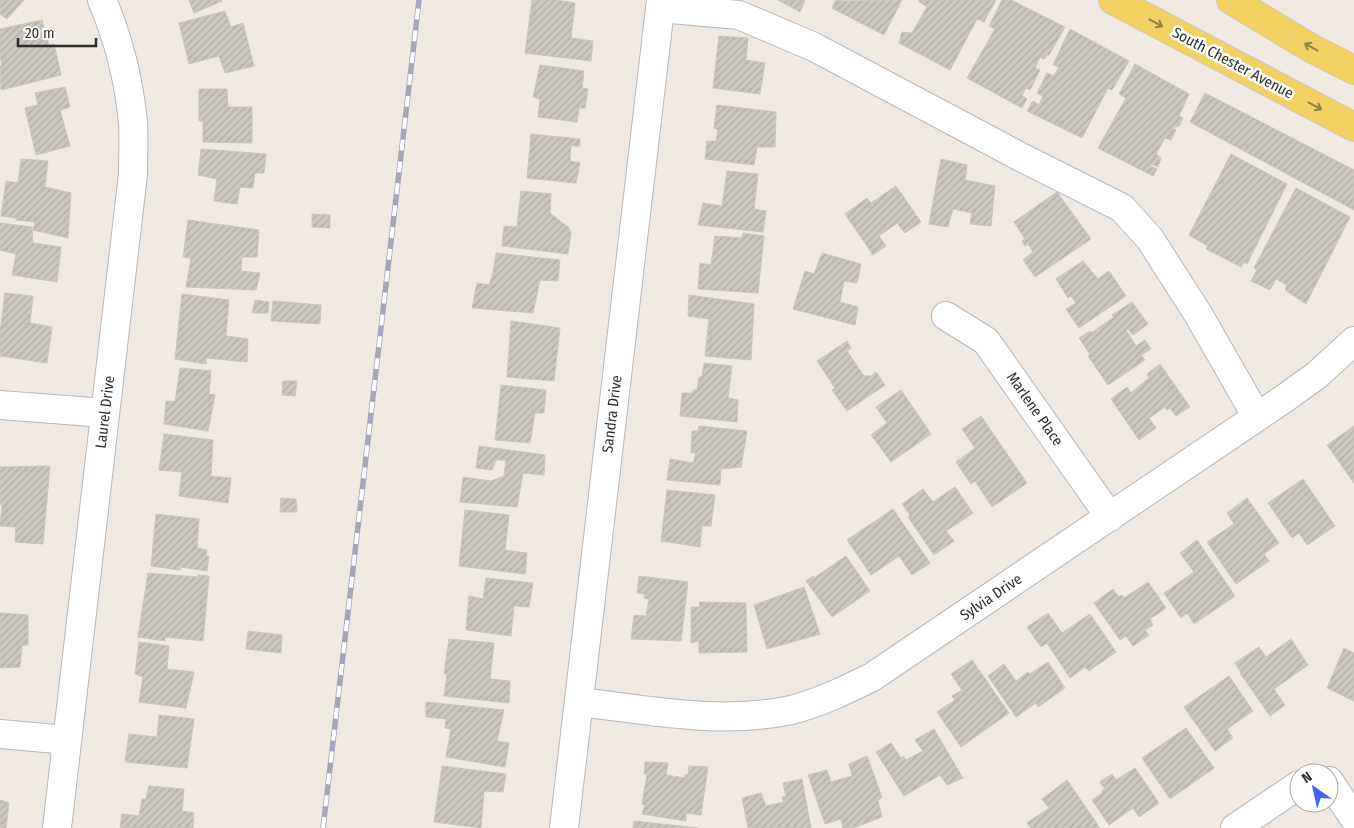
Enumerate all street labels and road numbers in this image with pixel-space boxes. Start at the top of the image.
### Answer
street label: South Chester Avenue [1169,23,1297,103]
street label: Marlene Place [1003,369,1067,449]
street label: Sandra Drive [598,374,626,454]
street label: Laurel Drive [92,375,118,449]
street label: Sylvia Drive [957,570,1025,624]

